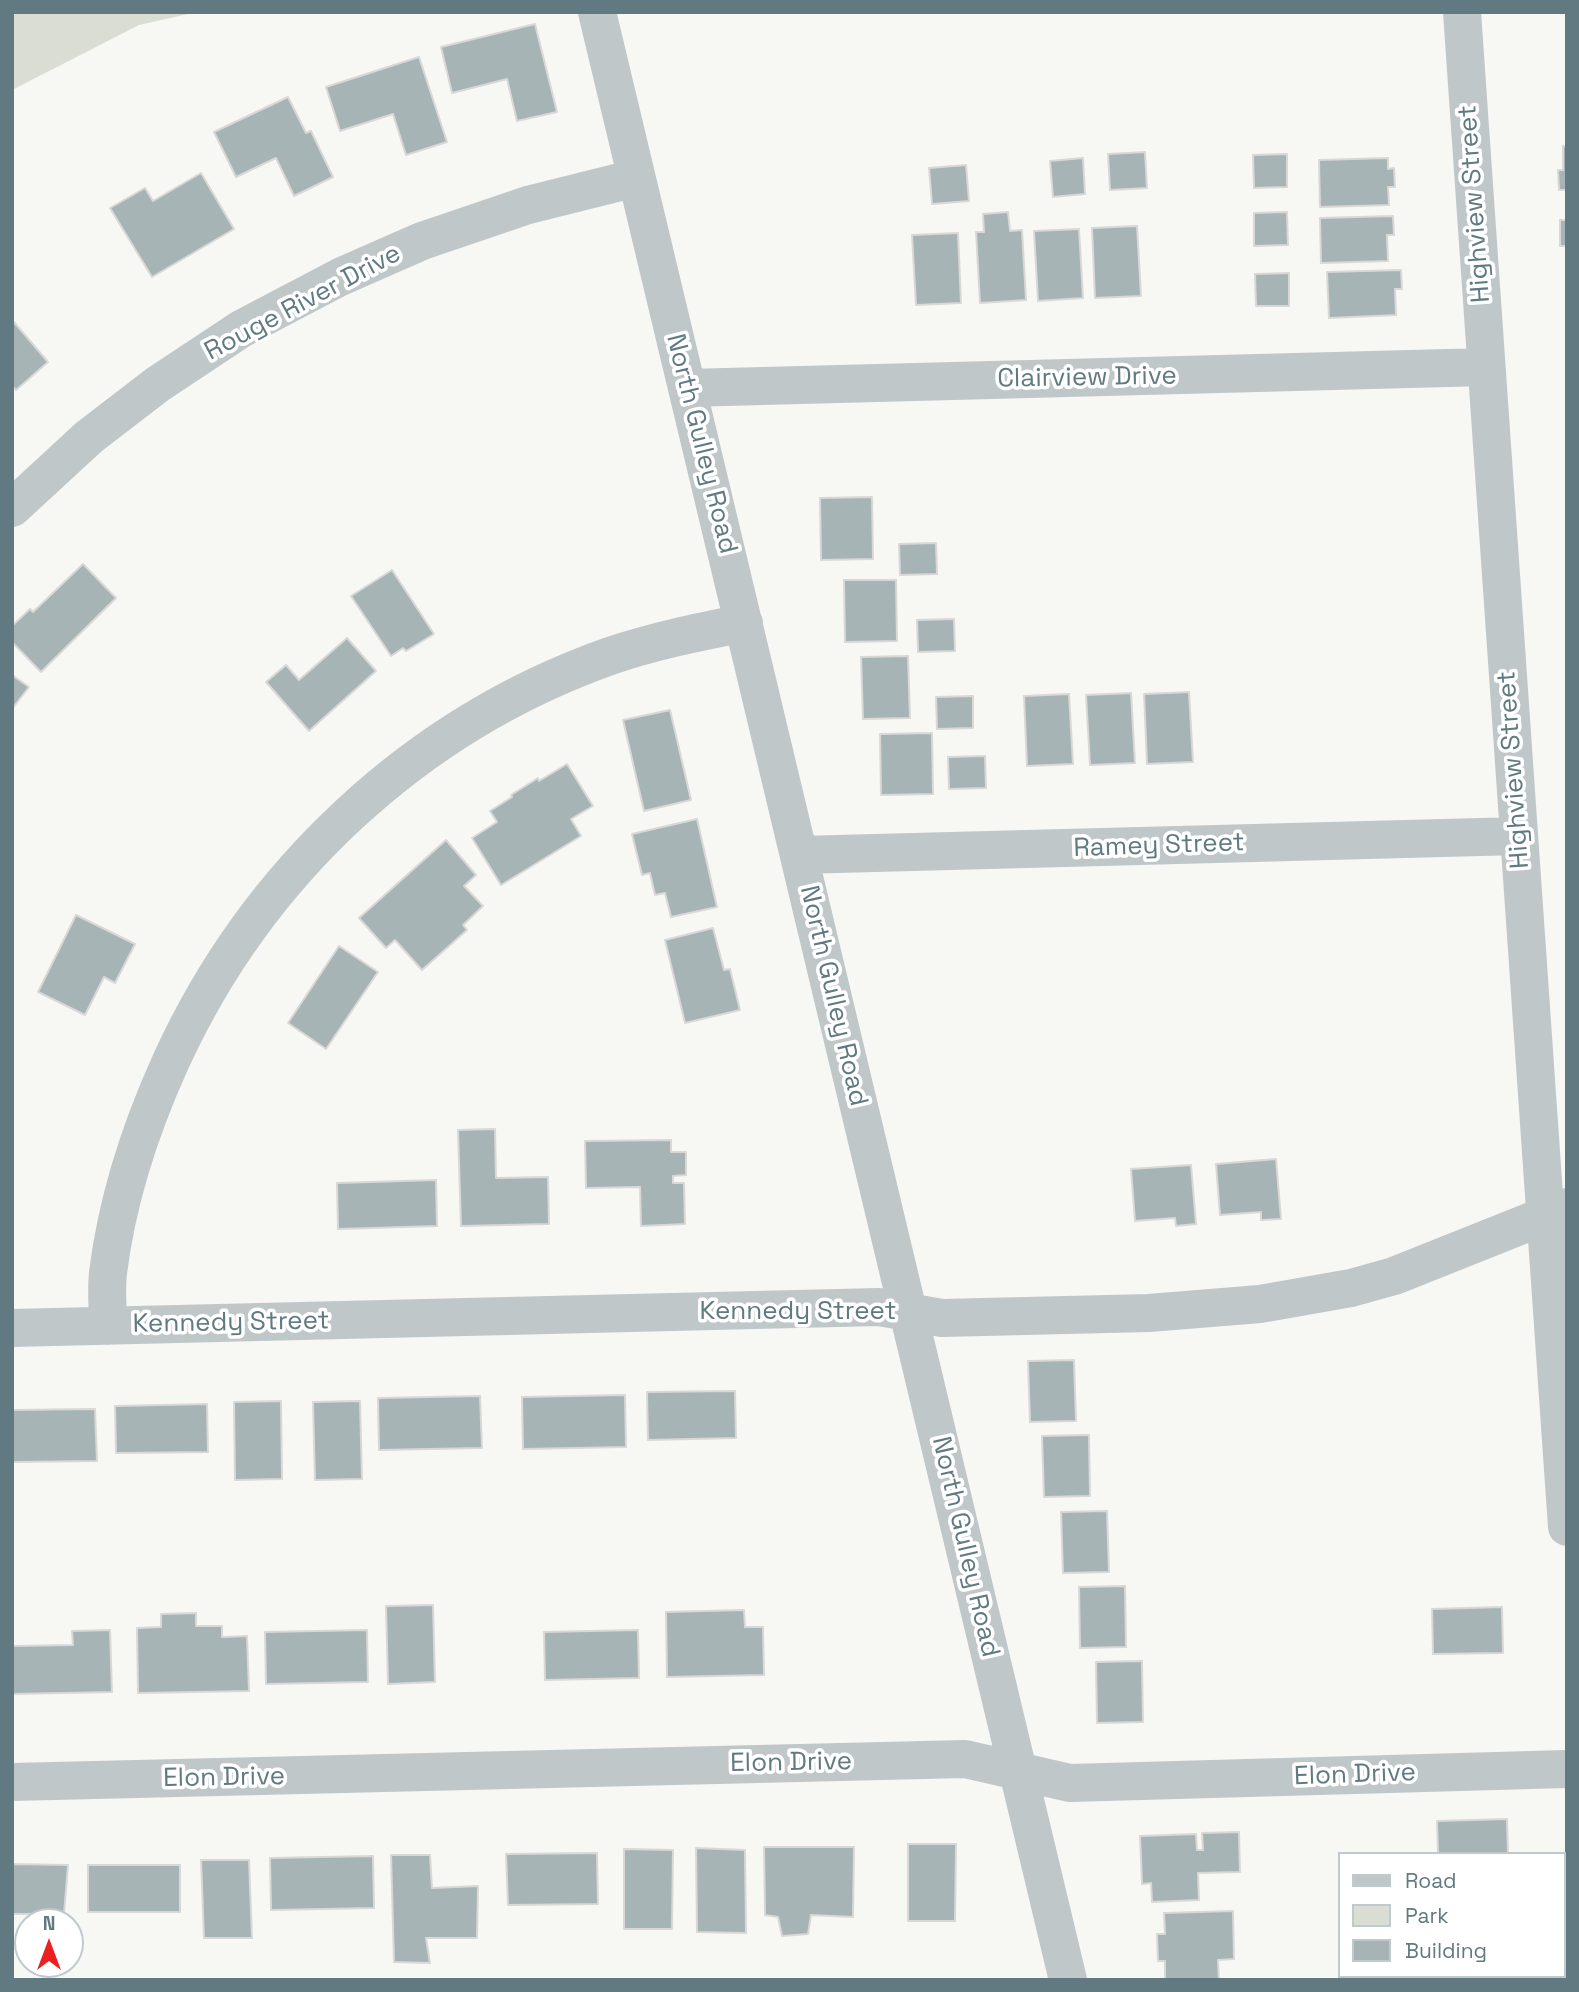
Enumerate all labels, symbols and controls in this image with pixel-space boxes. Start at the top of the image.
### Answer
street label: Highview Street [1453,104,1497,304]
street label: Rouge River Drive [200,238,406,368]
street label: North Gulley Road [659,331,743,557]
street label: Clairview Drive [997,361,1177,395]
street label: Highview Street [1492,670,1536,870]
street label: Ramey Street [1073,827,1245,865]
street label: North Gulley Road [792,883,874,1109]
street label: Kennedy Street [700,1296,896,1328]
street label: Kennedy Street [132,1306,330,1340]
street label: North Gulley Road [924,1434,1006,1660]
street label: Elon Drive [730,1746,852,1780]
street label: Elon Drive [1294,1757,1416,1793]
street label: Elon Drive [163,1761,285,1795]
legend [1338,1852,1565,1978]
text: Road [1405,1867,1457,1894]
text: Park [1405,1902,1449,1929]
north arrow [14,1908,84,1978]
text: N [43,1911,55,1936]
text: Building [1405,1937,1487,1964]

